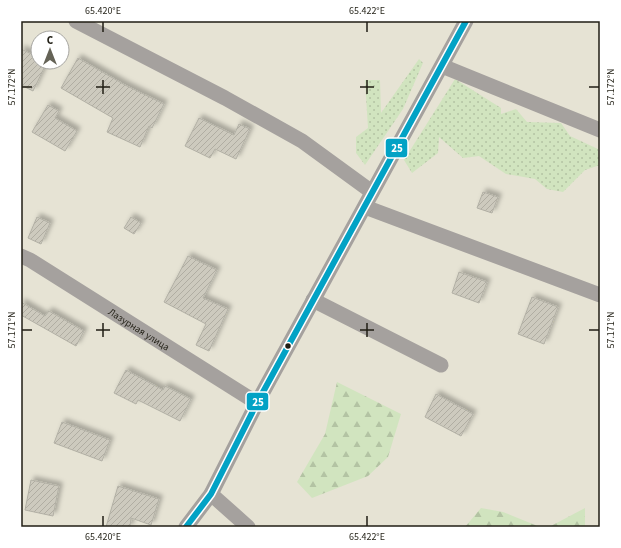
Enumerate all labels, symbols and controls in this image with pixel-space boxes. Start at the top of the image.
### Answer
text: 65.420°E [85,4,121,18]
text: 65.422°E [349,4,385,18]
north arrow [30,30,70,70]
text: С [47,33,54,48]
text: 57.172°N [5,68,19,106]
text: 57.172°N [604,68,618,106]
line badge: 25 [385,138,408,158]
text: 25 [391,141,403,156]
street label: Лазурная улица [105,305,172,354]
text: 57.171°N [5,311,19,349]
text: 57.171°N [604,311,618,349]
unlabelled marker [283,341,293,351]
line badge: 25 [246,392,269,411]
text: 25 [252,395,264,410]
text: 65.420°E [85,530,121,544]
text: 65.422°E [349,530,385,544]

